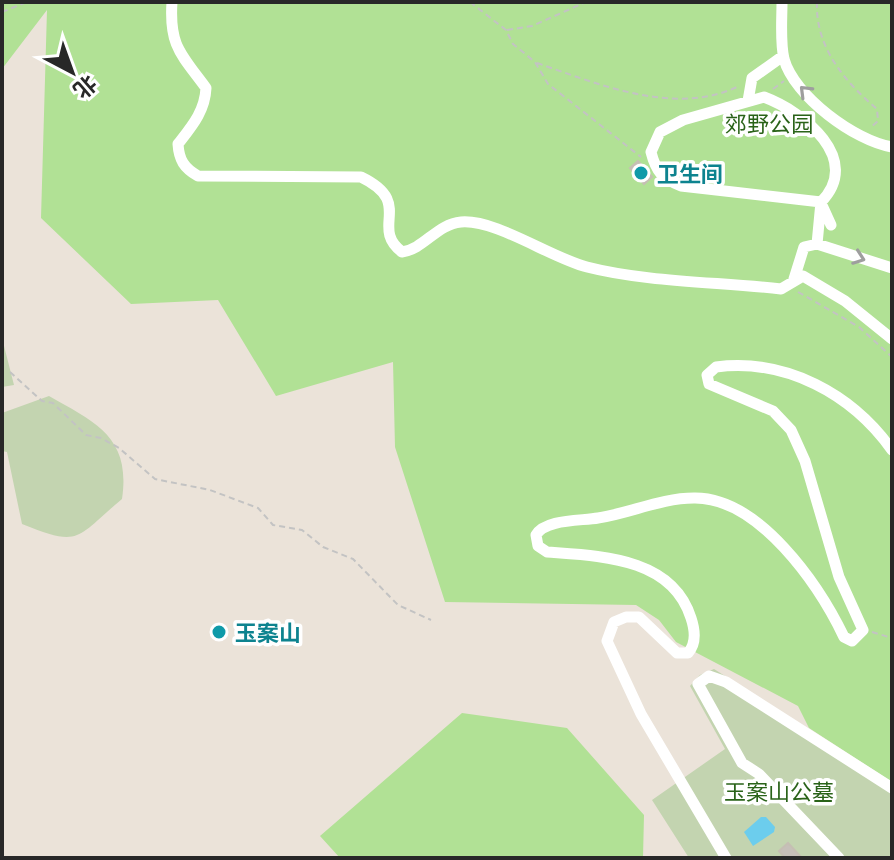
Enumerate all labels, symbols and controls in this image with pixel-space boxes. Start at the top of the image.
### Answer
north arrow [32,32,112,112]
text: 北 [68,70,103,105]
one-way arrow [800,85,814,100]
park label: 郊野公园 [725,110,813,137]
place label: 卫生间 [657,160,723,187]
marker: 卫生间 [632,164,650,182]
one-way arrow [851,248,865,265]
place label: 玉案山 [235,619,301,646]
marker: 玉案山 [210,623,228,641]
park label: 玉案山公墓 [724,778,834,805]

